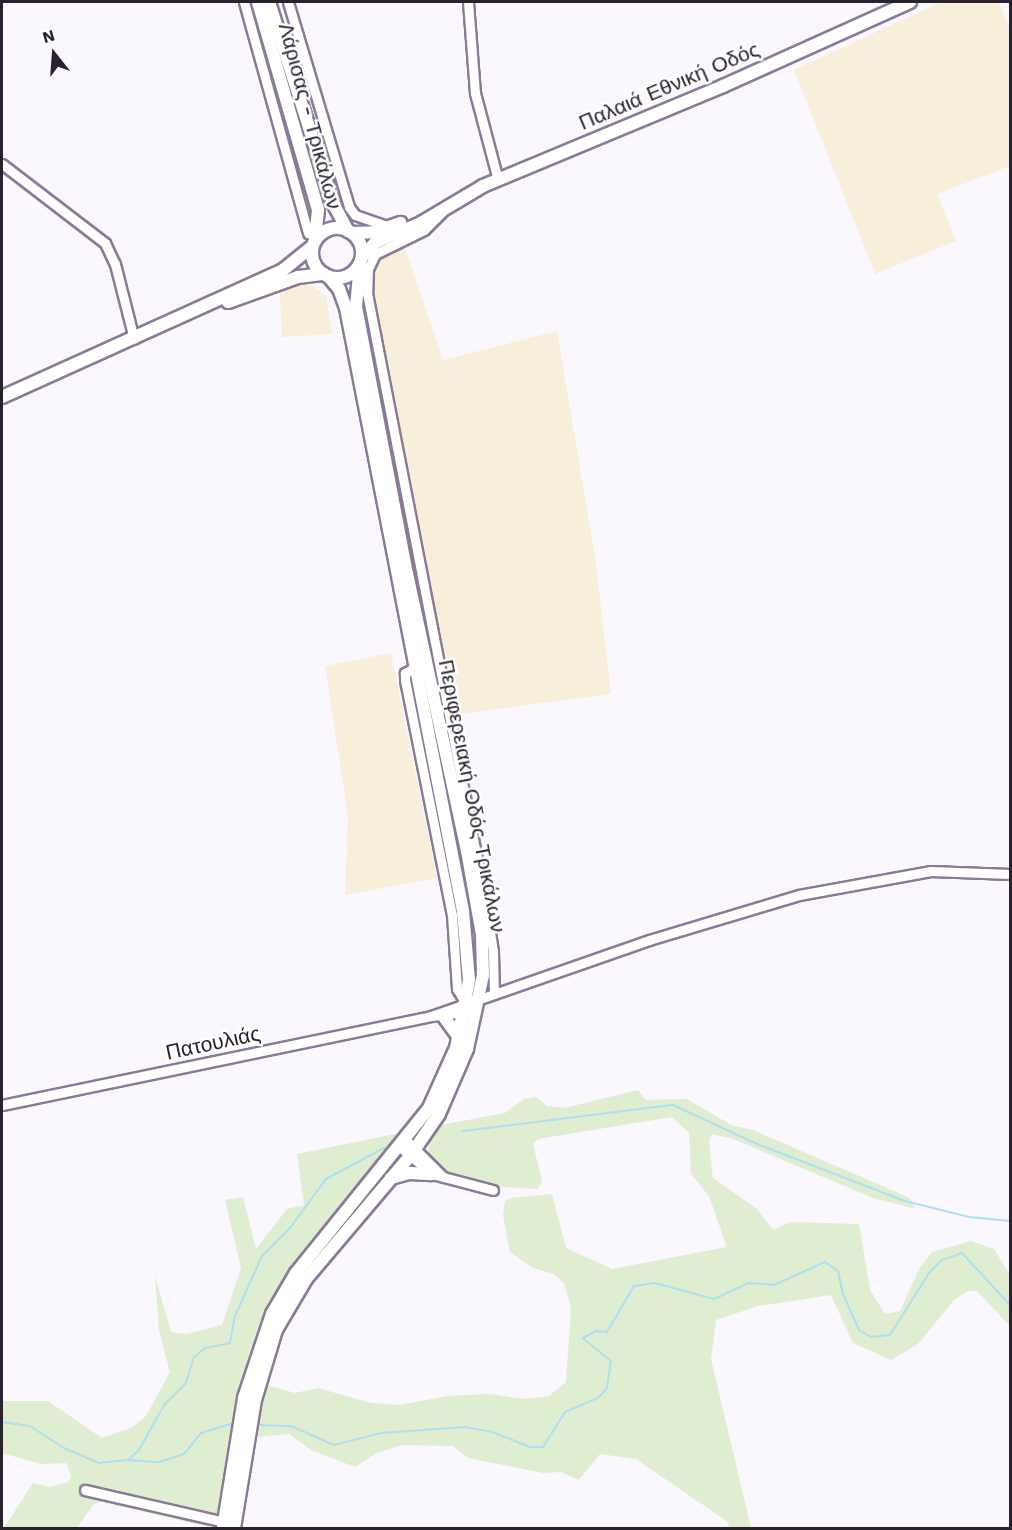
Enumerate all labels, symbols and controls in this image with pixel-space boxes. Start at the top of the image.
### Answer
street label: Λάρισας - Τρικάλων [273,20,347,212]
north arrow [24,24,84,84]
text: N [40,25,57,47]
street label: Παλαιά Εθνική Οδός [575,37,763,135]
street label: Περιφερειακή Οδός Τρικάλων [433,657,511,935]
street label: Πατουλιάς [163,1021,263,1065]

